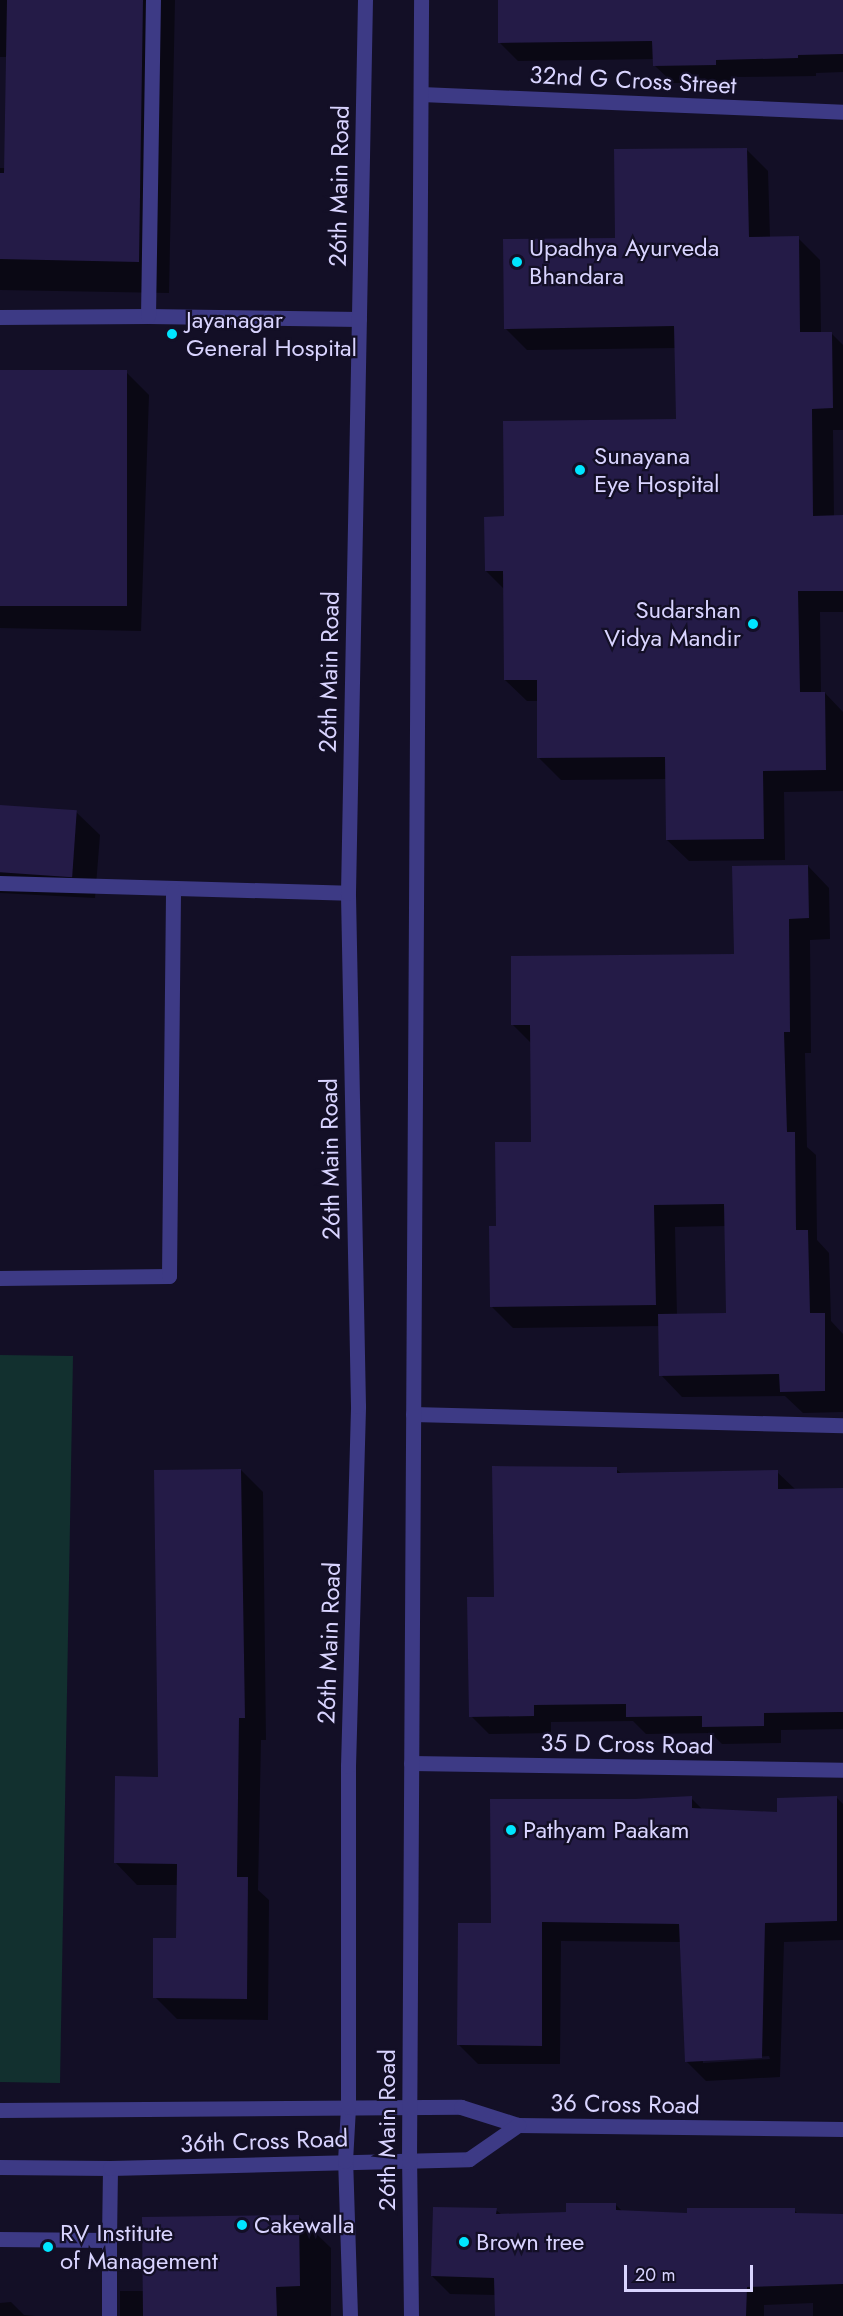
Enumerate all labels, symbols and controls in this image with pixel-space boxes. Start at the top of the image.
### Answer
street label: 32nd G Cross Street [529,60,737,100]
street label: 26th Main Road [323,105,355,267]
place label: Upadhya Ayurveda Bhandara [529,234,719,290]
marker: Upadhya Ayurveda Bhandara [510,255,524,269]
place label: Jayanagar General Hospital [186,306,357,362]
marker: Jayanagar General Hospital [163,325,181,343]
place label: Sunayana Eye Hospital [594,442,720,498]
marker: Sunayana Eye Hospital [571,461,589,479]
street label: 26th Main Road [313,591,345,753]
place label: Sudarshan Vidya Mandir [604,596,741,652]
marker: Sudarshan Vidya Mandir [746,617,760,631]
street label: 26th Main Road [314,1078,346,1240]
street label: 26th Main Road [312,1562,346,1724]
street label: 35 D Cross Road [540,1728,714,1760]
place label: Pathyam Paakam [523,1816,690,1844]
marker: Pathyam Paakam [504,1823,518,1837]
street label: 26th Main Road [373,2049,401,2211]
street label: 36 Cross Road [550,2088,700,2120]
street label: 36th Cross Road [179,2124,349,2158]
place label: Cakewalla [254,2211,355,2239]
marker: Cakewalla [235,2218,249,2232]
place label: RV Institute of Management [60,2219,218,2275]
place label: Brown tree [476,2228,584,2256]
marker: Brown tree [457,2235,471,2249]
marker: RV Institute of Management [41,2240,55,2254]
scale bar [627,2253,756,2291]
text: 20 m [635,2262,675,2288]

